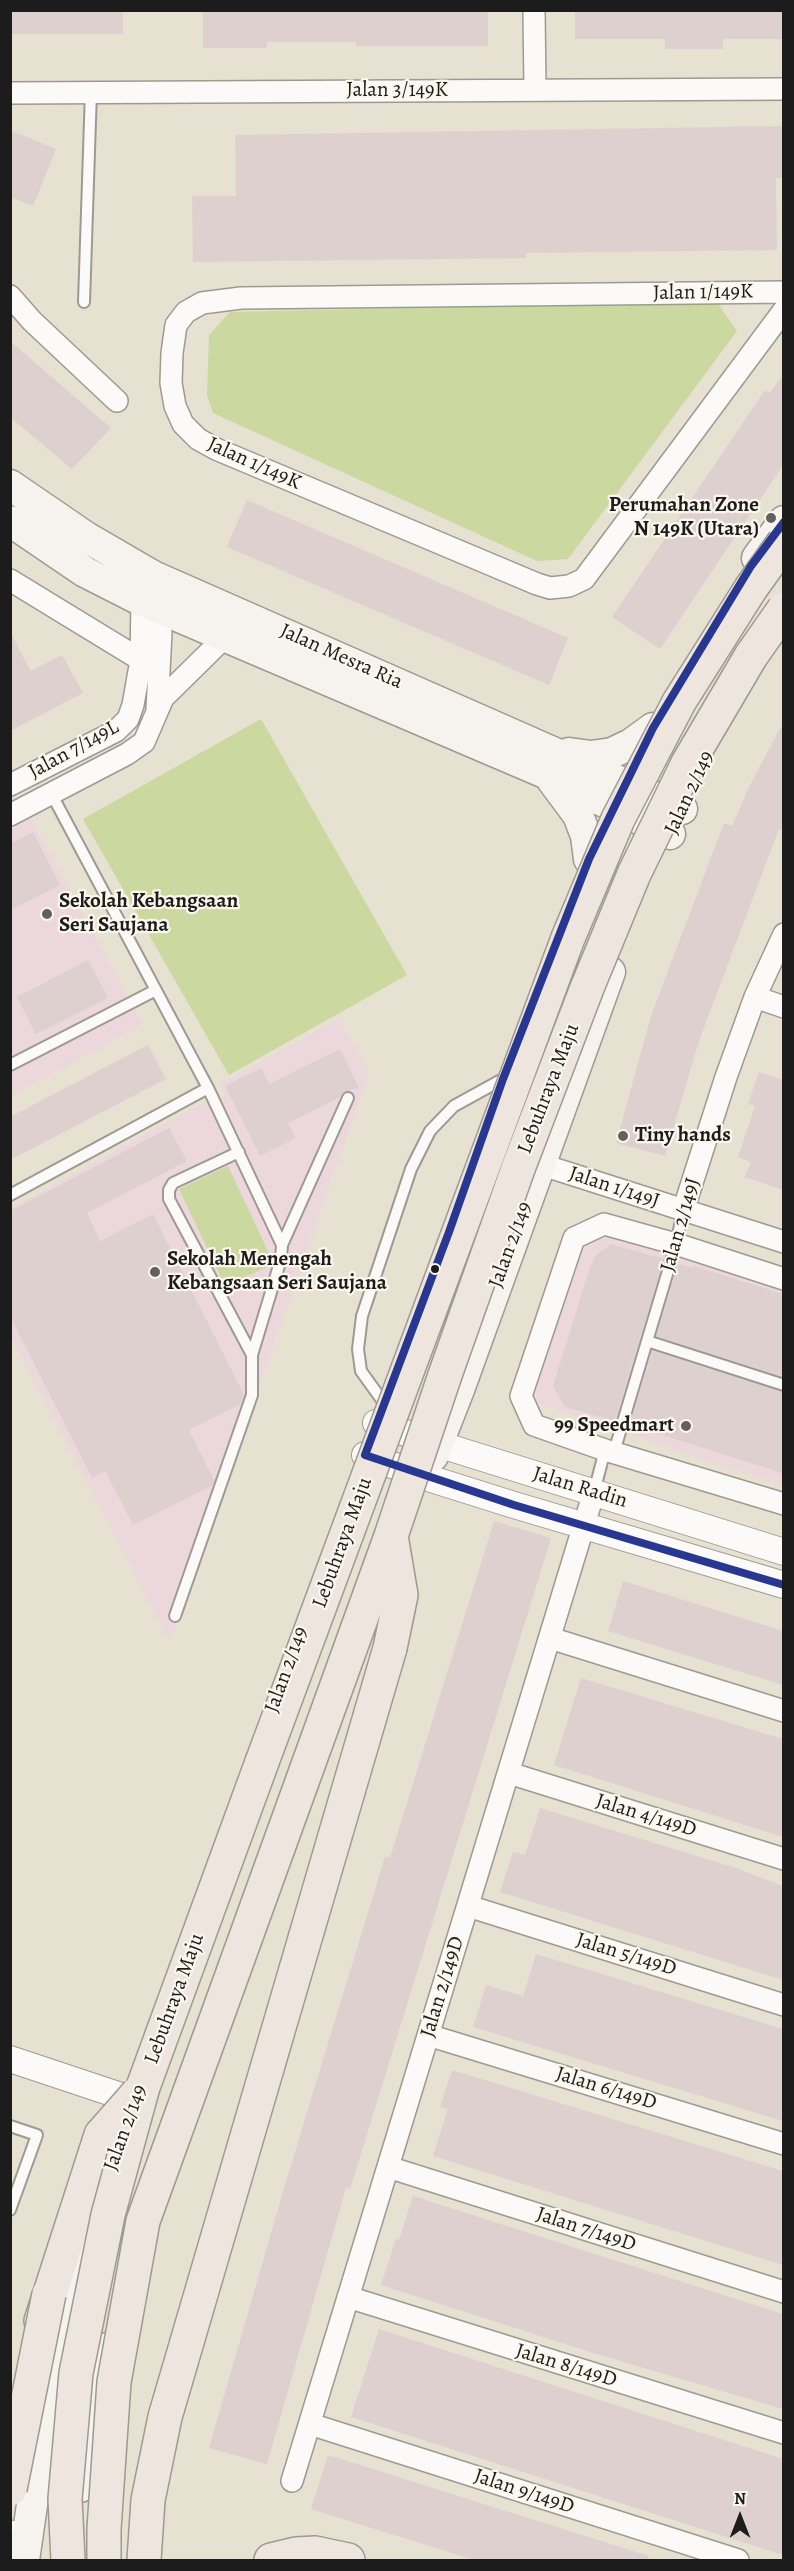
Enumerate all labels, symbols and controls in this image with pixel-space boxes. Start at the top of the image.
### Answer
street label: Jalan 3/149K [346,78,448,104]
street label: Jalan 1/149K [653,280,753,306]
street label: Jalan 1/149K [203,432,305,496]
place label: Perumahan Zone N 149K (Utara) [609,493,759,543]
marker: Perumahan Zone N 149K (Utara) [764,511,778,525]
street label: Jalan Mesra Ria [276,619,406,695]
street label: Jalan 7/149L [24,715,124,785]
street label: Jalan 2/149 [660,747,720,839]
place label: Sekolah Kebangsaan Seri Saujana [59,889,238,939]
marker: Sekolah Kebangsaan Seri Saujana [40,907,54,921]
street label: Lebuhraya Maju [513,1020,585,1158]
place label: Tiny hands [635,1123,731,1149]
marker: Tiny hands [616,1129,630,1143]
street label: Jalan 1/149J [565,1162,663,1214]
street label: Jalan 2/149J [656,1175,706,1275]
street label: Jalan 2/149 [484,1199,538,1291]
place label: Sekolah Menengah Kebangsaan Seri Saujana [167,1247,387,1297]
unlabelled marker [429,1263,441,1275]
marker: Sekolah Menengah Kebangsaan Seri Saujana [148,1265,162,1279]
place label: 99 Speedmart [554,1413,674,1439]
marker: 99 Speedmart [679,1419,693,1433]
street label: Jalan Radin [530,1462,630,1514]
street label: Lebuhraya Maju [308,1474,378,1612]
street label: Jalan 2/149 [260,1624,314,1716]
street label: Jalan 4/149D [593,1789,699,1843]
street label: Jalan 5/149D [573,1928,679,1982]
street label: Lebuhraya Maju [140,1930,210,2068]
street label: Jalan 2/149D [416,1933,470,2041]
street label: Jalan 6/149D [552,2062,660,2116]
street label: Jalan 2/149 [99,2082,153,2174]
street label: Jalan 7/149D [533,2202,639,2258]
street label: Jalan 8/149D [512,2339,620,2393]
street label: Jalan 9/149D [471,2464,577,2520]
north arrow [710,2487,770,2547]
text: N [734,2488,746,2510]

